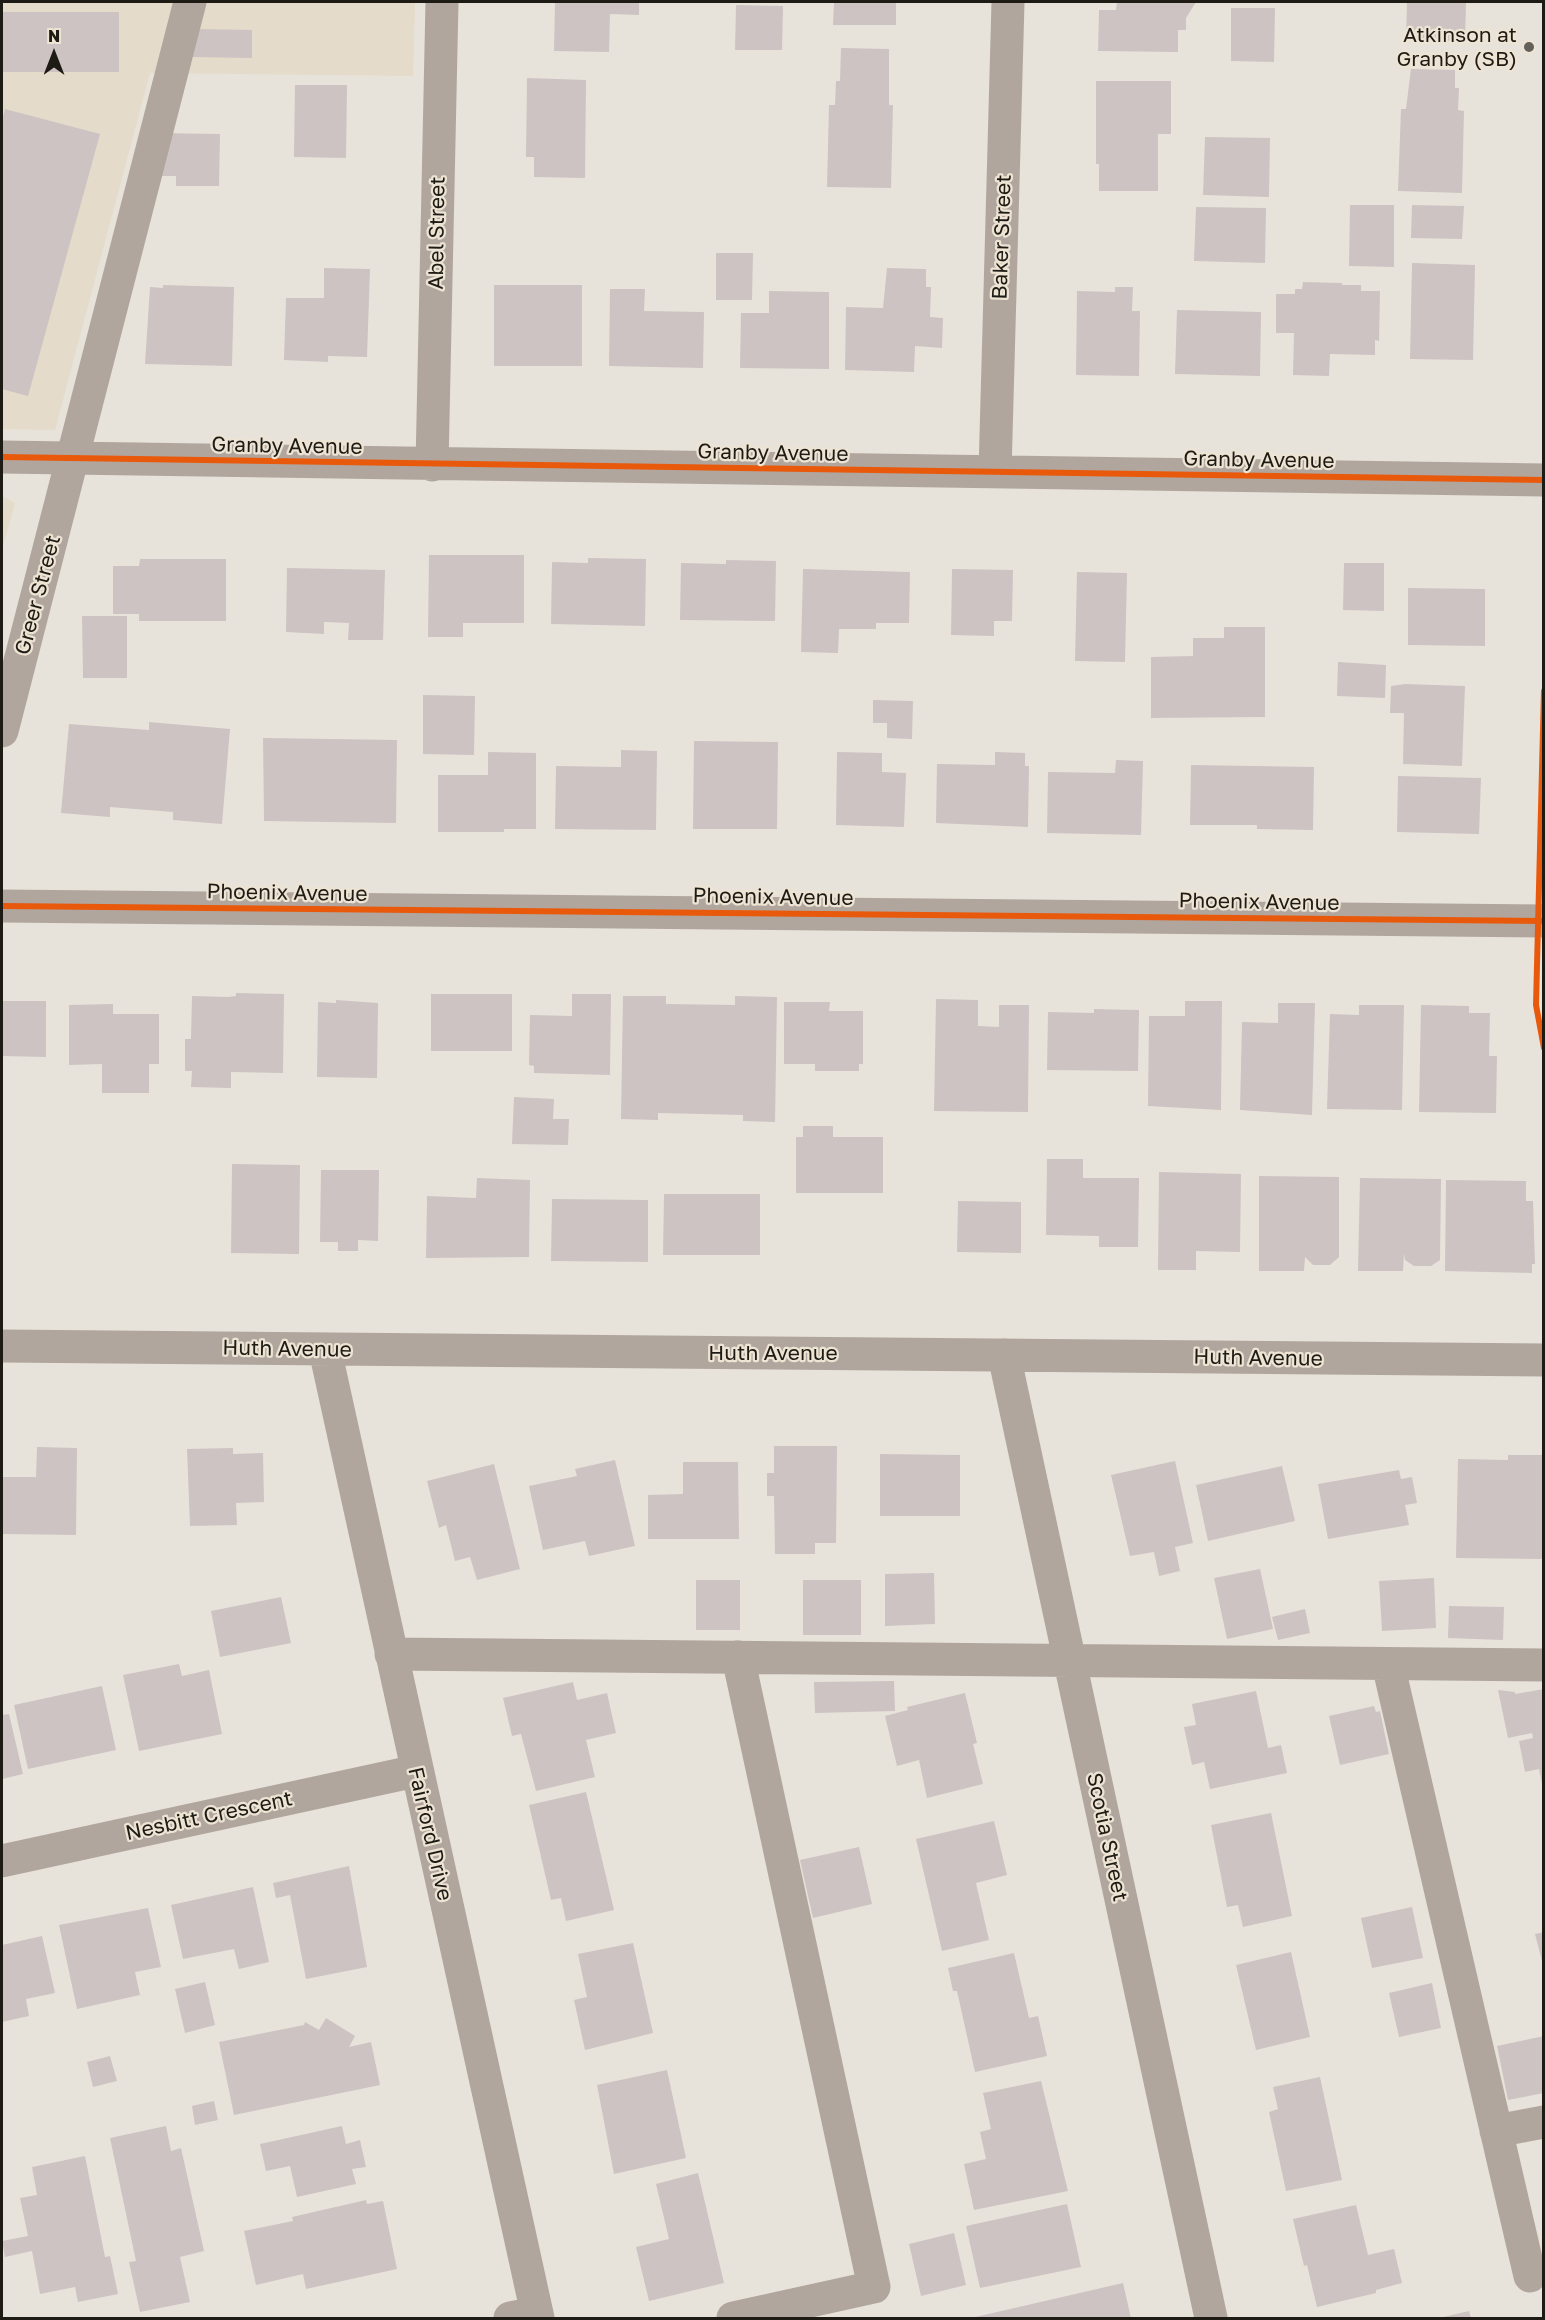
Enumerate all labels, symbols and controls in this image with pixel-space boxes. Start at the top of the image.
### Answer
place label: Atkinson at Granby (SB) [1396,22,1517,72]
north arrow [24,24,84,84]
text: N [48,26,60,46]
marker: Atkinson at Granby (SB) [1522,40,1536,54]
street label: Baker Street [987,174,1017,300]
street label: Abel Street [423,176,451,290]
street label: Granby Avenue [211,432,363,460]
street label: Granby Avenue [697,439,849,467]
street label: Granby Avenue [1183,446,1335,474]
street label: Greer Street [10,532,66,658]
street label: Phoenix Avenue [206,879,368,907]
street label: Phoenix Avenue [692,883,854,911]
street label: Phoenix Avenue [1178,888,1340,916]
street label: Huth Avenue [222,1335,352,1363]
street label: Huth Avenue [708,1340,838,1366]
street label: Huth Avenue [1193,1344,1323,1372]
street label: Fairford Drive [402,1765,458,1903]
street label: Scotia Street [1081,1770,1133,1904]
street label: Nesbitt Crescent [123,1786,295,1846]

